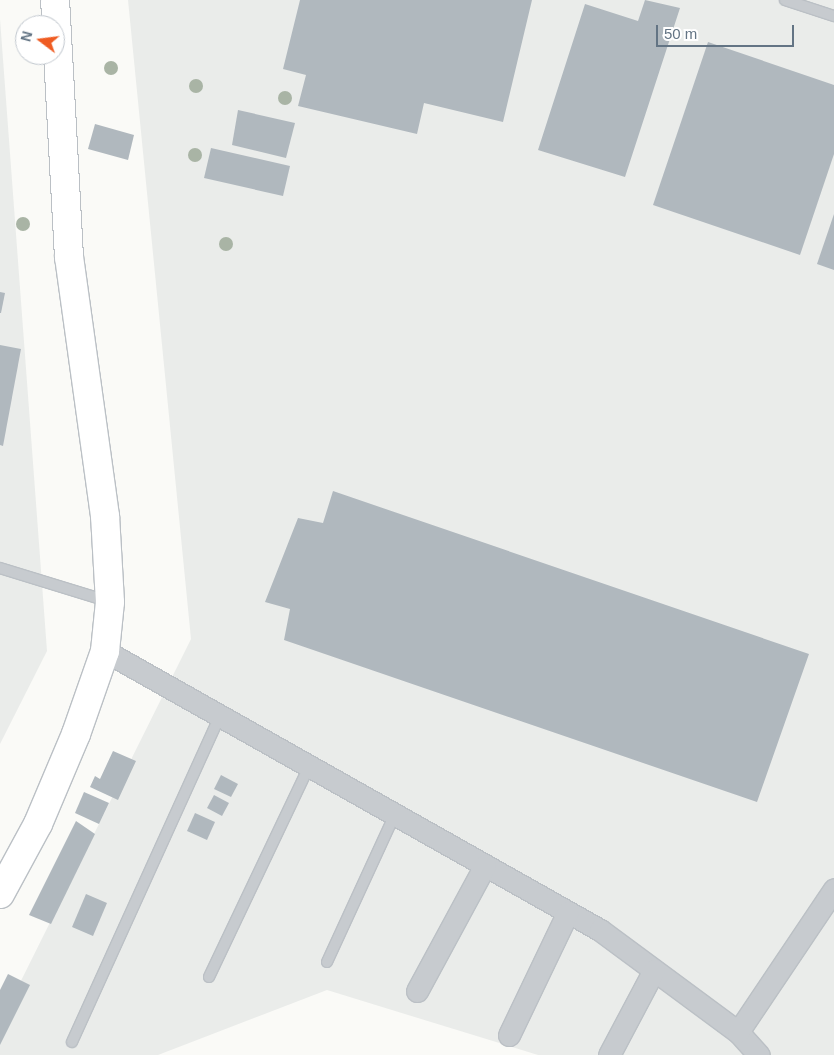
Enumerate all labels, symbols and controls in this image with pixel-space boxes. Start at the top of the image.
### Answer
north arrow [15,15,65,65]
scale bar [659,15,796,47]
text: 50 m [664,25,697,42]
text: N [17,29,36,43]

